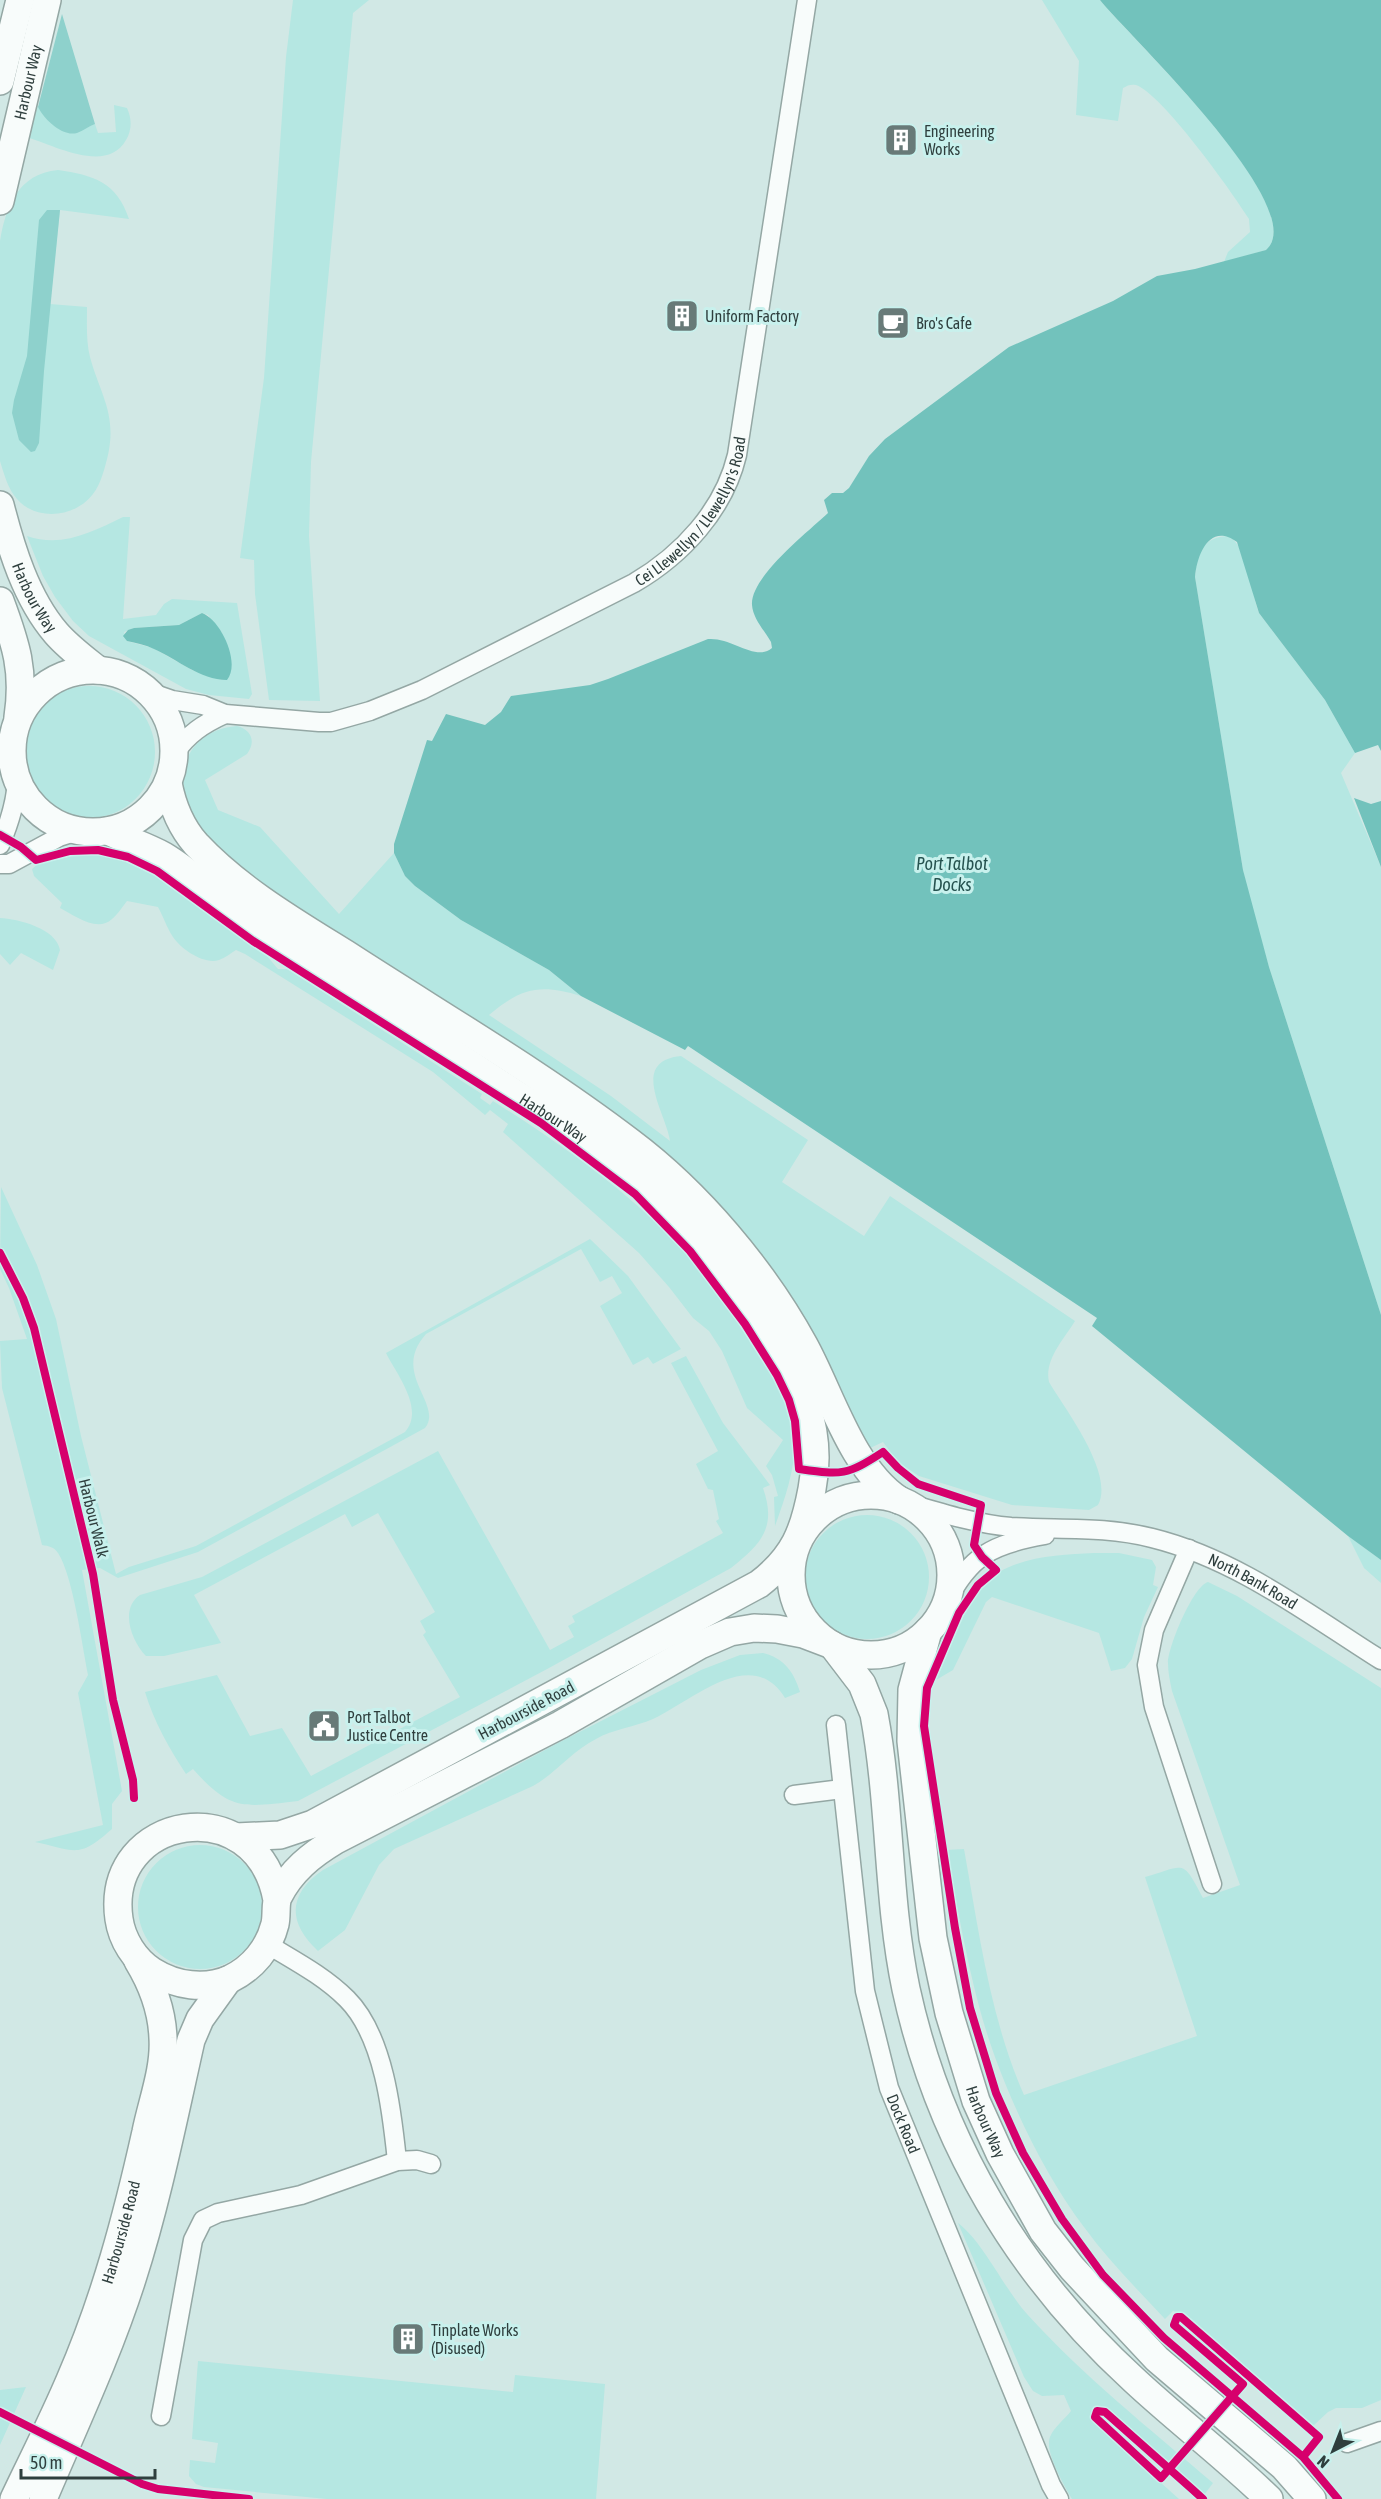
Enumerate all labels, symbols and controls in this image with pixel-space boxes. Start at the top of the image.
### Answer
street label: Harbour Way [10,43,46,121]
building icon: Engineering Works [883,122,919,158]
place label: Engineering Works [924,122,995,158]
building icon: Uniform Factory [664,298,700,334]
cafe icon: Bro's Cafe [875,305,911,341]
place label: Uniform Factory [705,307,799,326]
place label: Bro's Cafe [916,314,972,332]
street label: Cei Llewellyn / Llewellyn's Road [632,435,749,589]
street label: Harbour Way [9,560,61,637]
water label: Port Talbot Docks [916,853,989,895]
street label: Harbour Way [516,1090,591,1147]
street label: Harbour Walk [75,1477,113,1559]
street label: North Bank Road [1206,1549,1301,1613]
street label: Harbourside Road [475,1677,577,1743]
public building icon: Port Talbot Justice Centre [306,1708,342,1744]
place label: Port Talbot Justice Centre [347,1708,428,1744]
street label: Harbour Way [963,2084,1010,2161]
street label: Dock Road [883,2091,924,2156]
street label: Harbourside Road [98,2179,143,2286]
building icon: Tinplate Works (Disused) [390,2321,426,2357]
place label: Tinplate Works (Disused) [431,2321,519,2358]
north arrow [1303,2421,1363,2481]
scale bar [21,2442,154,2480]
text: 50 m [30,2452,62,2473]
text: N [1313,2452,1332,2472]

